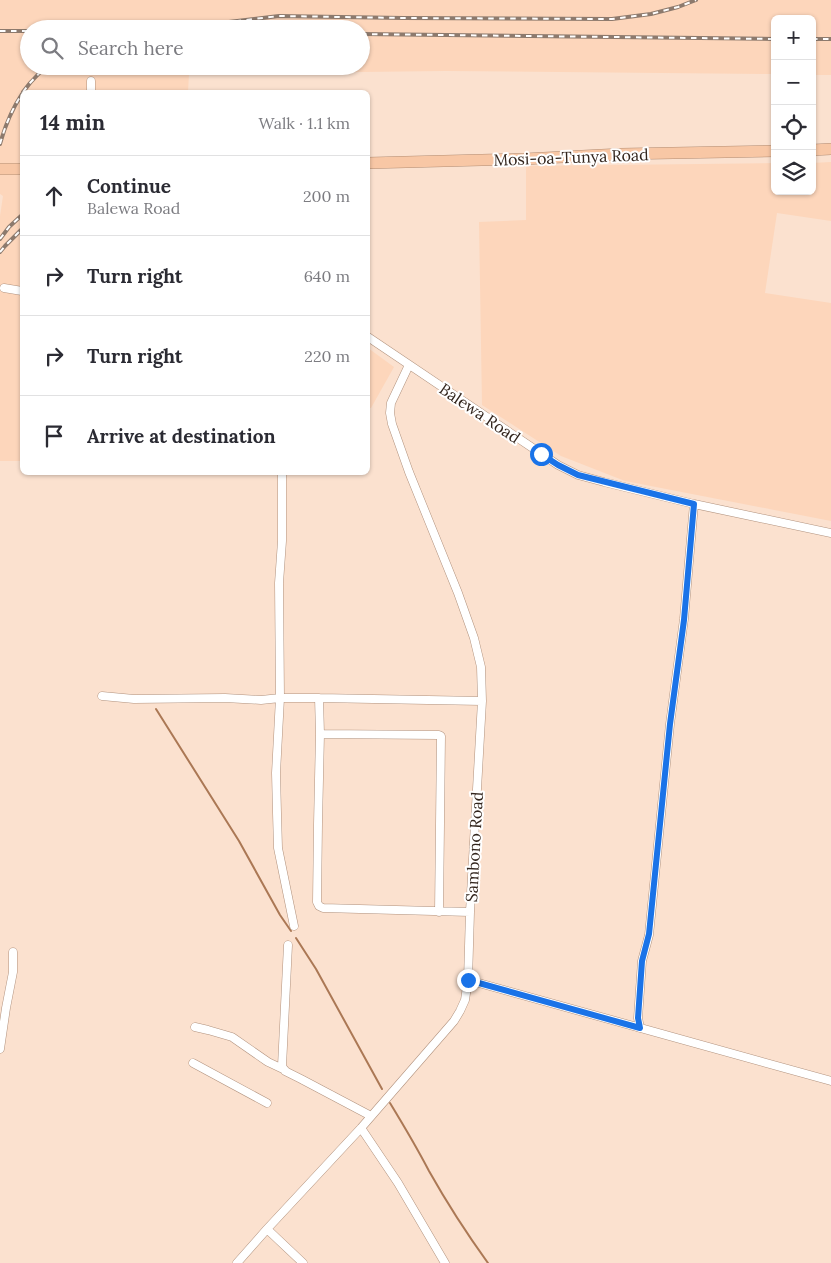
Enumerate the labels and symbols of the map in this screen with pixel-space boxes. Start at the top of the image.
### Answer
street label: Mosi-oa-Tunya Road [493,144,649,170]
street label: Balewa Road [436,379,525,448]
route start [530,443,553,466]
street label: Sambono Road [461,791,487,903]
route end [457,969,480,992]

